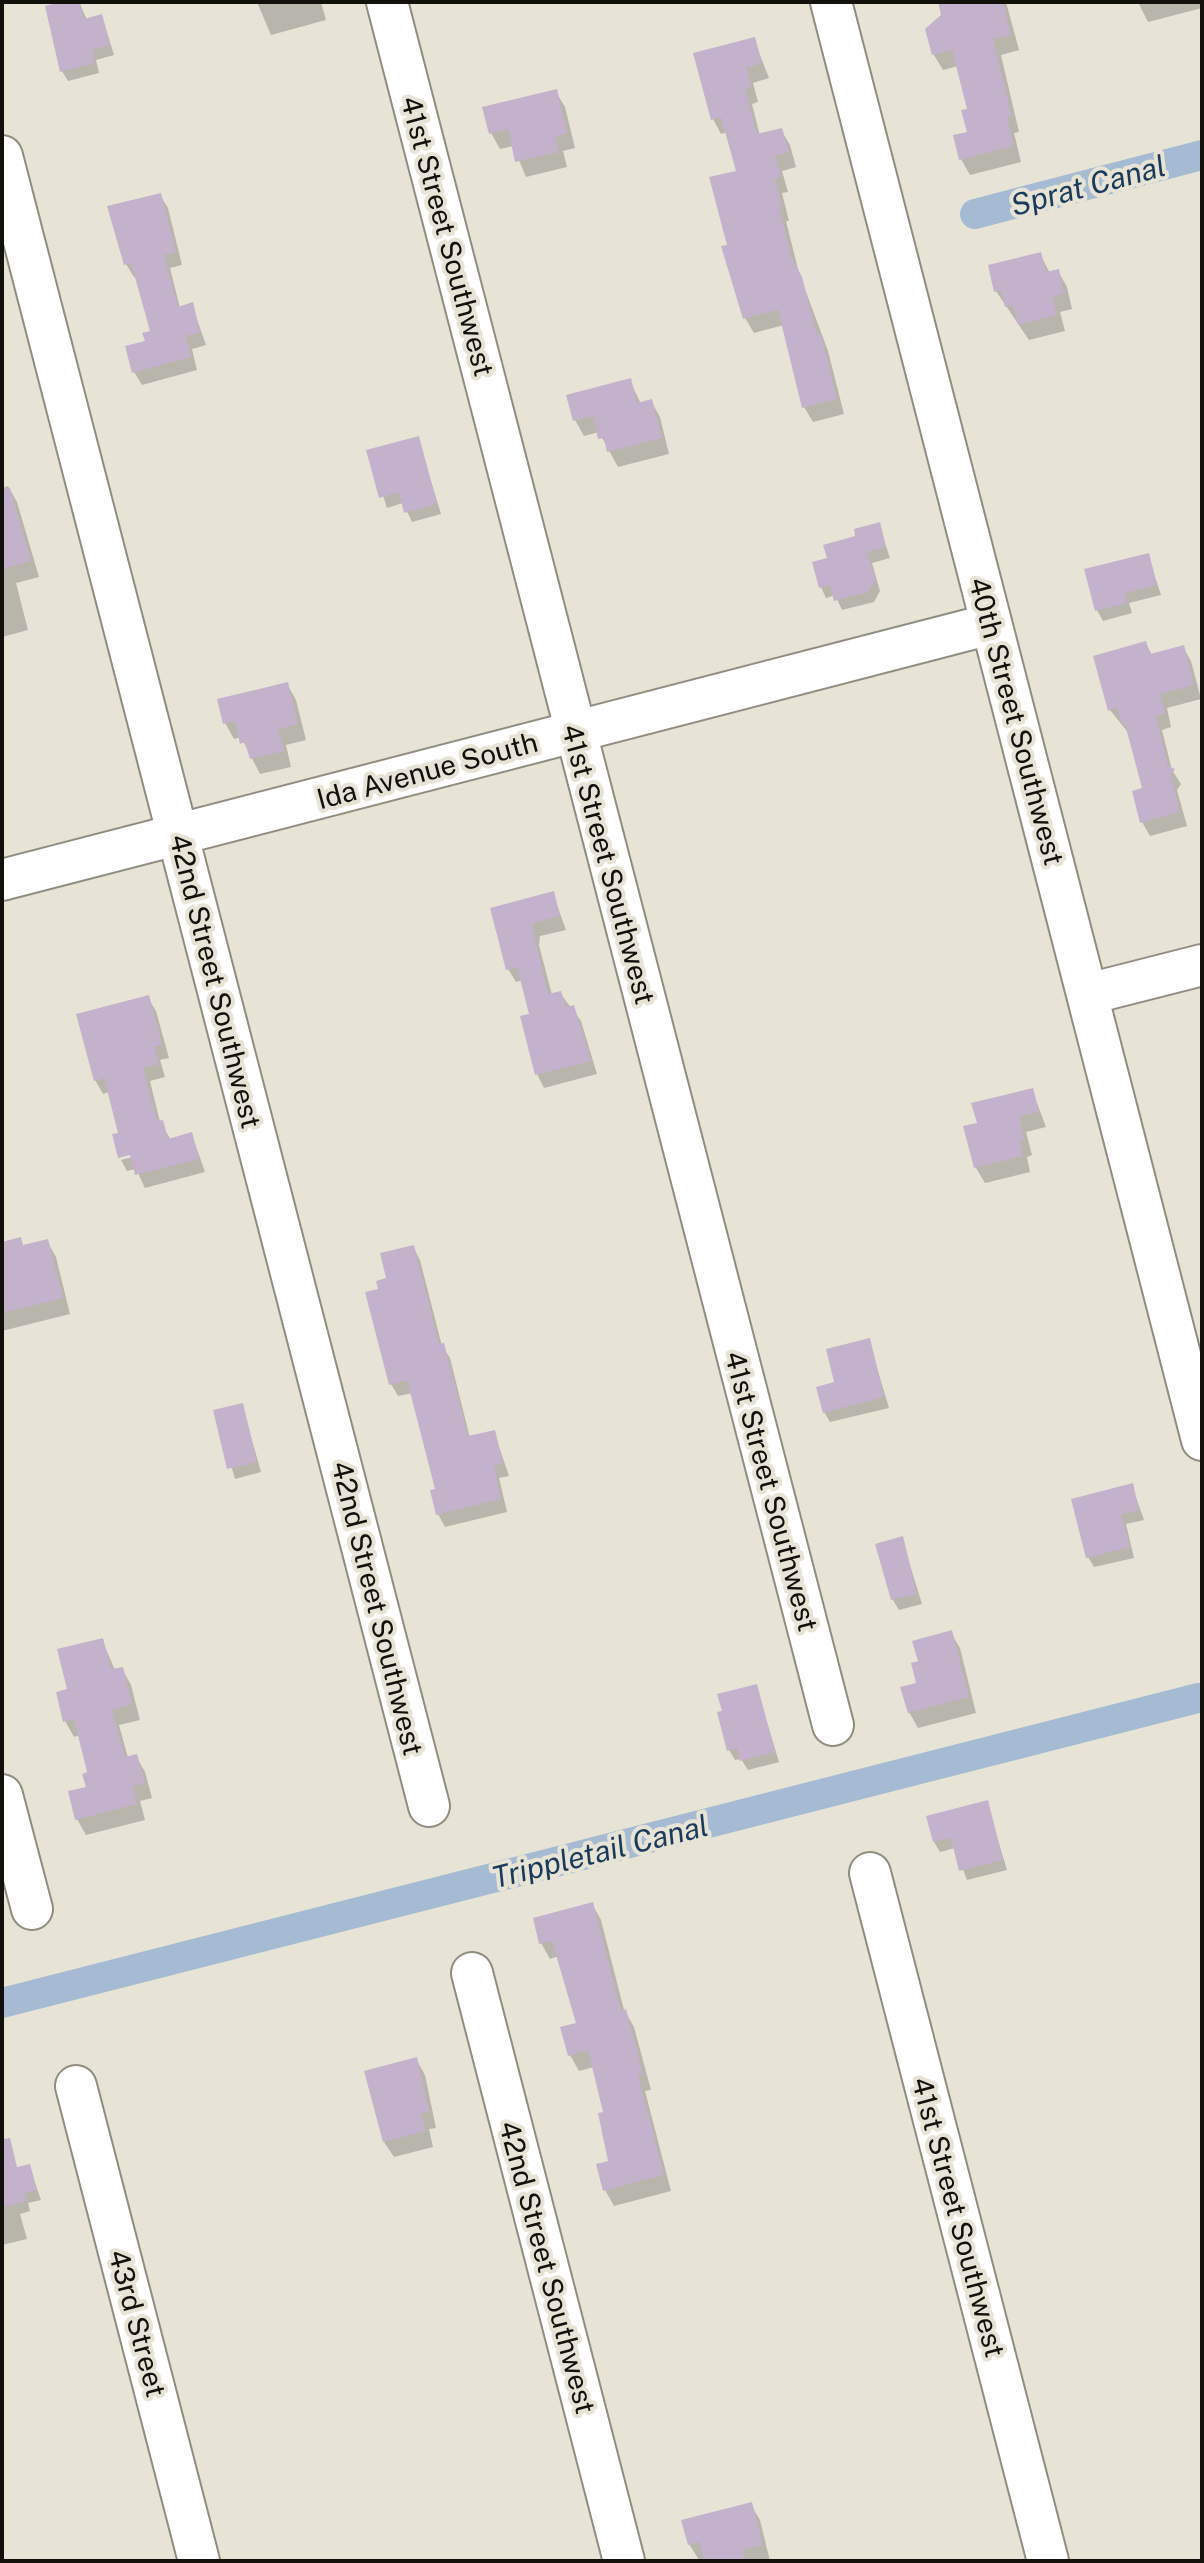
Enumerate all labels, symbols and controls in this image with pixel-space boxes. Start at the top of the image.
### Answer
street label: 41st Street Southwest [395,92,501,380]
water label: Sprat Canal [1007,147,1169,223]
street label: 40th Street Southwest [963,573,1071,869]
street label: 41st Street Southwest [556,720,662,1008]
street label: Ida Avenue South [313,725,541,815]
street label: 42nd Street Southwest [163,831,269,1131]
street label: 41st Street Southwest [719,1347,825,1635]
street label: 42nd Street Southwest [325,1458,431,1758]
water label: Trippletail Canal [488,1807,712,1895]
street label: 41st Street Southwest [906,2073,1012,2361]
street label: 42nd Street Southwest [493,2117,603,2417]
street label: 43rd Street [102,2246,174,2400]

